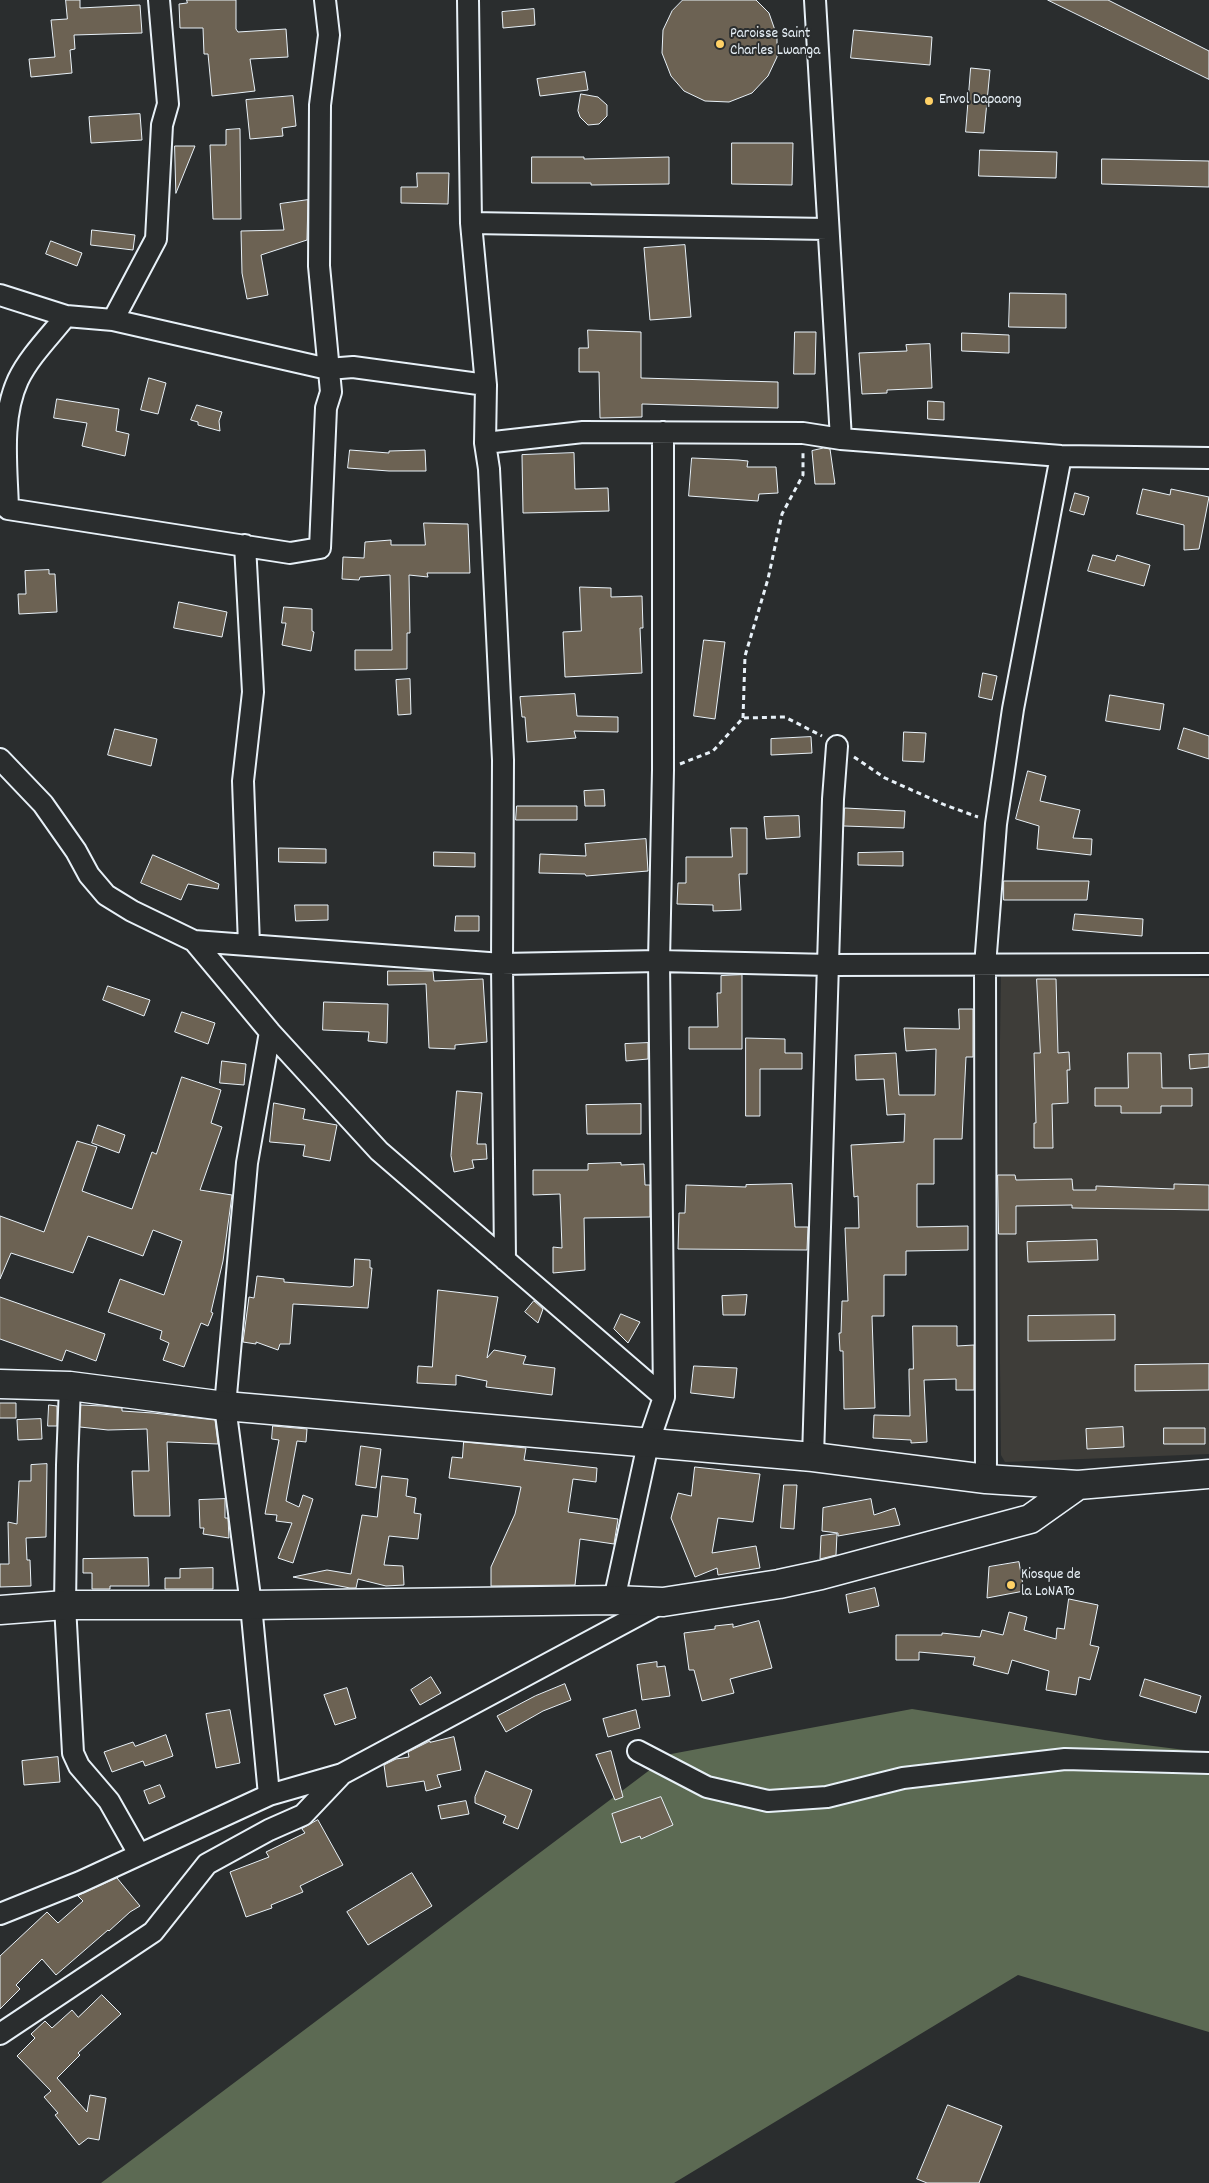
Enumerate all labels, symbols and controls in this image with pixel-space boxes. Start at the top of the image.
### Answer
place label: Paroisse Saint Charles Lwanga [730,26,820,61]
marker: Paroisse Saint Charles Lwanga [714,38,726,50]
place label: Envol Dapaong [939,92,1022,110]
marker: Envol Dapaong [923,95,935,107]
place label: Kiosque de la LoNATo [1021,1567,1080,1602]
marker: Kiosque de la LoNATo [1005,1579,1017,1591]

